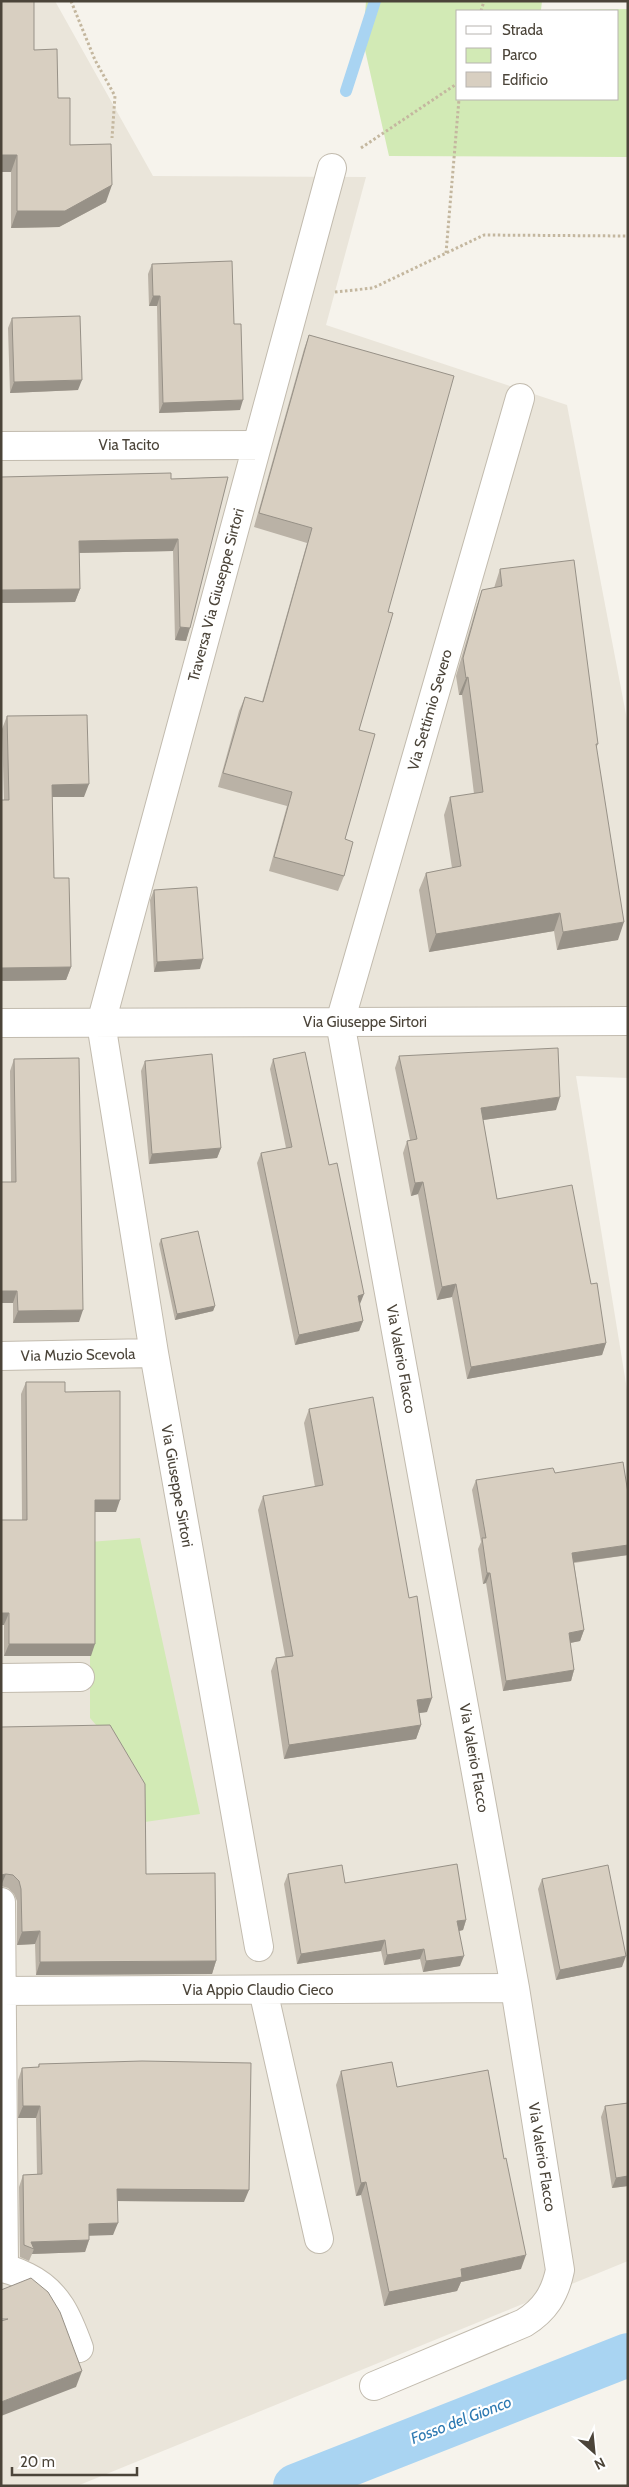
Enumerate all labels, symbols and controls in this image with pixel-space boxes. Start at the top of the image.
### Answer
legend [456,10,619,100]
text: Strada [502,21,544,39]
text: Parco [502,46,537,64]
text: Edificio [502,71,548,89]
street label: Via Tacito [98,436,160,454]
street label: Traversa Via Giuseppe Sirtori [184,506,248,684]
street label: Via Settimio Severo [404,647,456,773]
street label: Via Giuseppe Sirtori [303,1013,427,1031]
street label: Via Valerio Flacco [383,1303,419,1415]
street label: Via Muzio Scevola [21,1345,136,1365]
street label: Via Giuseppe Sirtori [157,1423,197,1549]
street label: Via Valerio Flacco [456,1702,492,1814]
street label: Via Appio Claudio Cieco [183,1981,333,1999]
street label: Via Valerio Flacco [524,2101,560,2213]
water label: Fosso del Gionco [408,2392,514,2448]
north arrow [569,2427,619,2477]
scale bar [12,2444,138,2476]
text: 20 m [20,2453,55,2471]
text: N [591,2453,608,2474]

